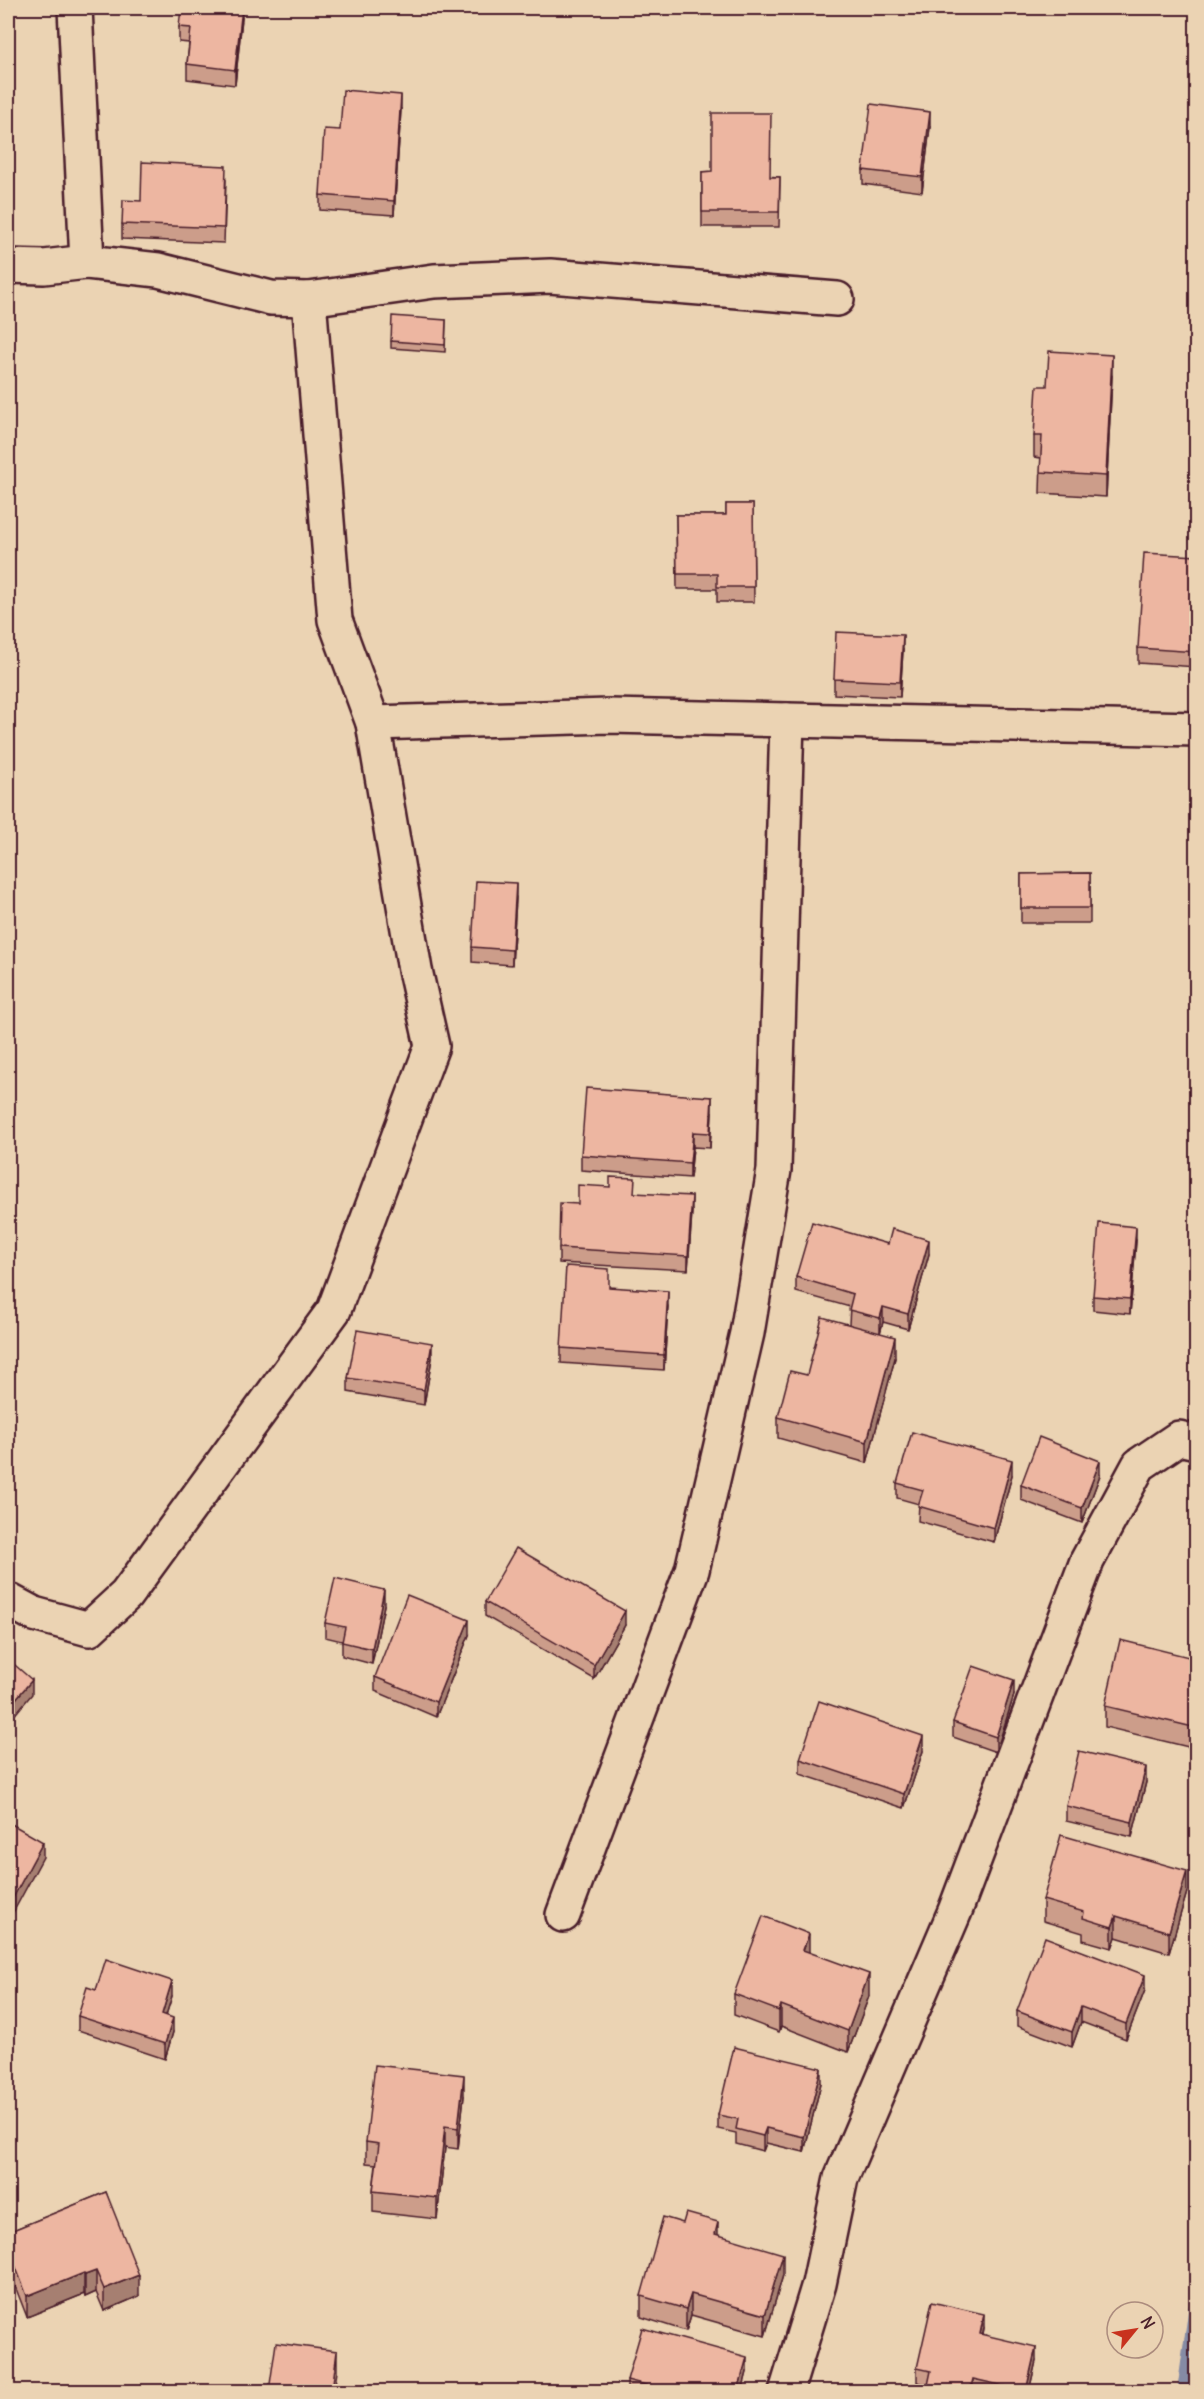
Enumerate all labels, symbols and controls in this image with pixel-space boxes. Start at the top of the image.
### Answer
north arrow [1105,2300,1165,2360]
text: N [1137,2313,1159,2332]

